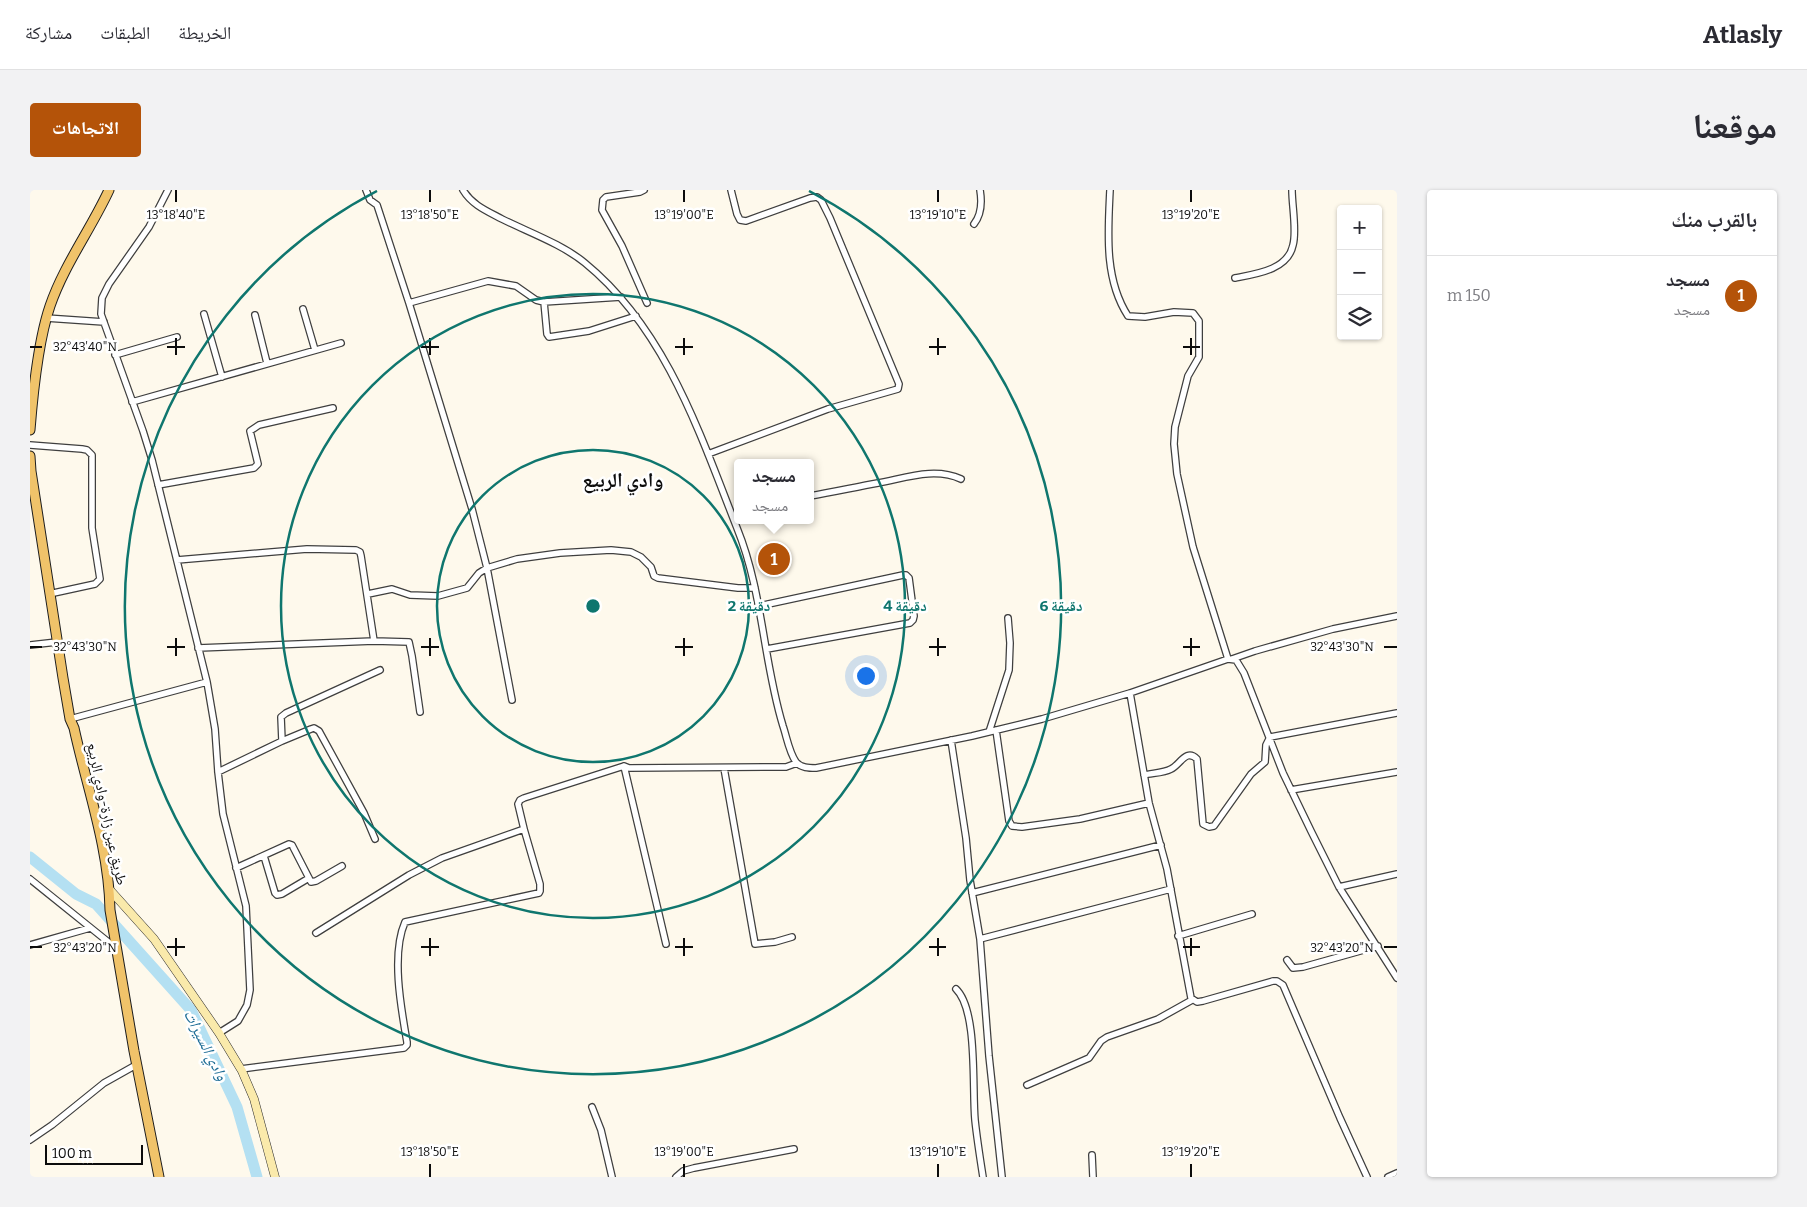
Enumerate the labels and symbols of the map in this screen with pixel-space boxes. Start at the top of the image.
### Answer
text: 13°18'40"E [147,208,205,222]
text: 13°18'50"E [401,208,459,222]
text: 13°19'00"E [654,208,714,222]
text: 13°19'10"E [910,208,966,222]
text: 13°19'20"E [1162,208,1220,222]
text: 32°43'40"N [53,340,117,354]
district label: وادي الربيع [583,468,663,496]
pin: 1 [758,540,790,578]
centre of rings [584,597,602,615]
text: 2 دقيقة [728,597,770,615]
text: 4 دقيقة [883,597,927,615]
text: 6 دقيقة [1039,597,1083,615]
text: 32°43'30"N [53,640,117,654]
text: 32°43'30"N [1310,640,1374,654]
your location [853,663,879,689]
street label: طريق عين زارة-وادي الربيع [80,741,131,888]
text: 32°43'20"N [53,941,117,955]
text: 32°43'20"N [1310,941,1374,955]
water label: وادي السيرات [177,1006,232,1086]
scale bar [45,1142,142,1165]
text: 13°18'50"E [401,1145,459,1159]
text: 13°19'00"E [654,1145,714,1159]
text: 13°19'10"E [910,1145,966,1159]
text: 13°19'20"E [1162,1145,1220,1159]

